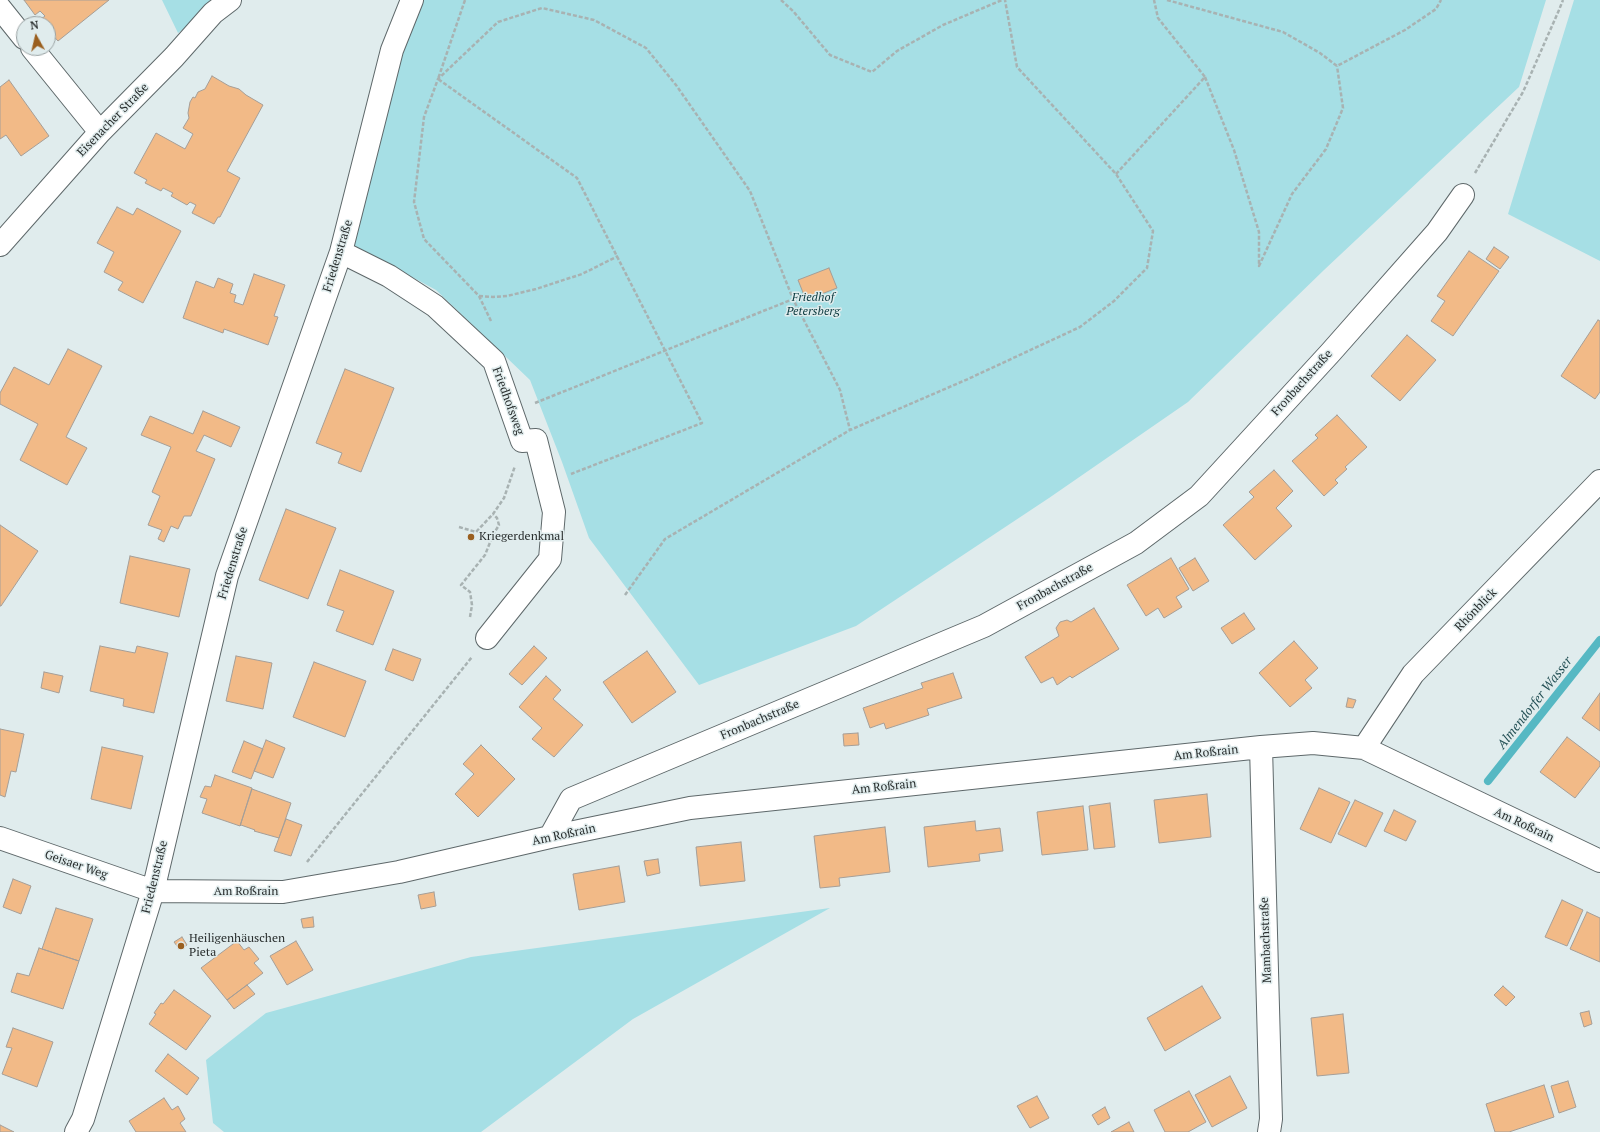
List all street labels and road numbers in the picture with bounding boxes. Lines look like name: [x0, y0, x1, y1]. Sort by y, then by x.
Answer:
street label: Eisenacher Straße: [74, 80, 152, 160]
street label: Friedenstraße: [320, 218, 356, 294]
street label: Fronbachstraße: [1268, 347, 1336, 419]
street label: Friedhofsweg: [489, 365, 527, 437]
street label: Friedenstraße: [215, 525, 251, 601]
street label: Fronbachstraße: [1015, 560, 1095, 614]
street label: Rhönblick: [1452, 586, 1500, 634]
street label: Fronbachstraße: [718, 697, 802, 743]
street label: Am Roßrain: [1173, 742, 1239, 764]
street label: Am Roßrain: [851, 776, 917, 798]
street label: Am Roßrain: [1492, 805, 1556, 845]
street label: Am Roßrain: [531, 821, 597, 849]
street label: Friedenstraße: [139, 839, 171, 915]
street label: Geisaer Weg: [43, 848, 109, 882]
street label: Am Roßrain: [214, 885, 278, 899]
street label: Mambachstraße: [1257, 897, 1275, 983]

